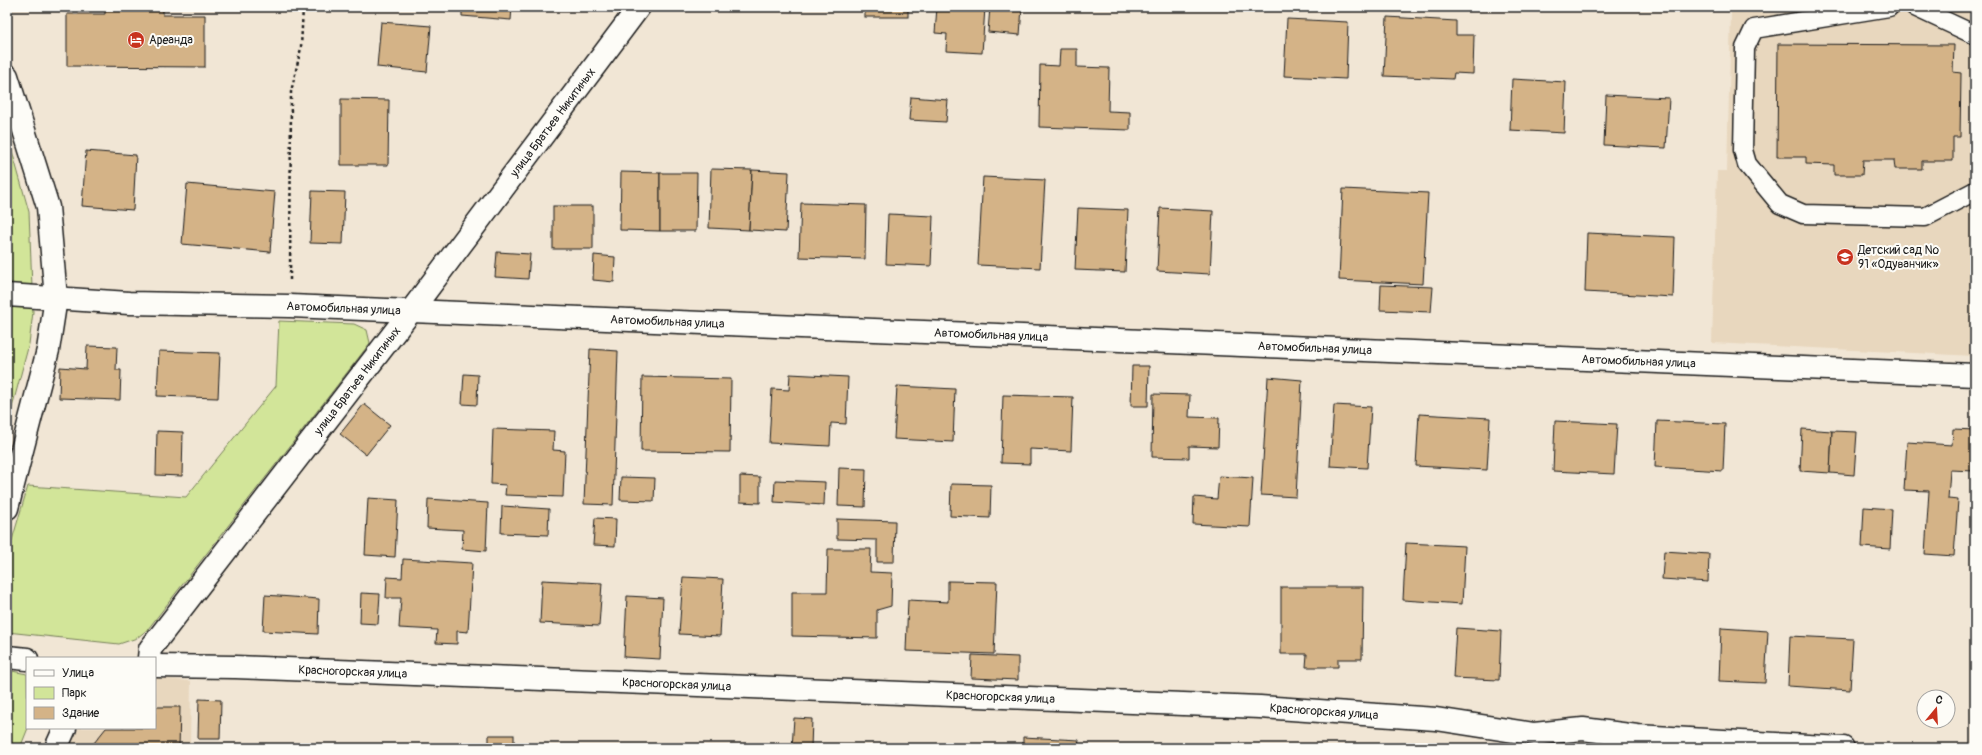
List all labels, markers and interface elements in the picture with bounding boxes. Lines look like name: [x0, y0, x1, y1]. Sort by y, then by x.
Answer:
hotel icon: Ареанда: [126, 30, 146, 50]
place label: Ареанда: [149, 33, 193, 48]
street label: улица Братьев Никитиных: [507, 65, 599, 181]
place label: Детский сад № 91 «Одуванчик»: [1857, 243, 1940, 272]
school or university icon: Детский сад № 91 «Одуванчик»: [1835, 247, 1855, 267]
street label: Автомобильная улица: [286, 299, 401, 319]
street label: Автомобильная улица: [610, 312, 725, 332]
street label: улица Братьев Никитиных: [310, 324, 404, 439]
street label: Автомобильная улица: [934, 325, 1049, 345]
street label: Автомобильная улица: [1257, 339, 1373, 358]
street label: Автомобильная улица: [1581, 352, 1696, 372]
legend: [26, 657, 156, 729]
street label: Красногорская улица: [298, 662, 408, 682]
text: Улица: [62, 666, 94, 681]
street label: Красногорская улица: [622, 675, 732, 694]
text: Парк: [62, 686, 87, 701]
street label: Красногорская улица: [946, 688, 1056, 707]
north arrow: [1916, 689, 1956, 729]
text: С: [1934, 693, 1944, 707]
street label: Красногорская улица: [1269, 701, 1379, 723]
text: Здание: [62, 706, 99, 721]

